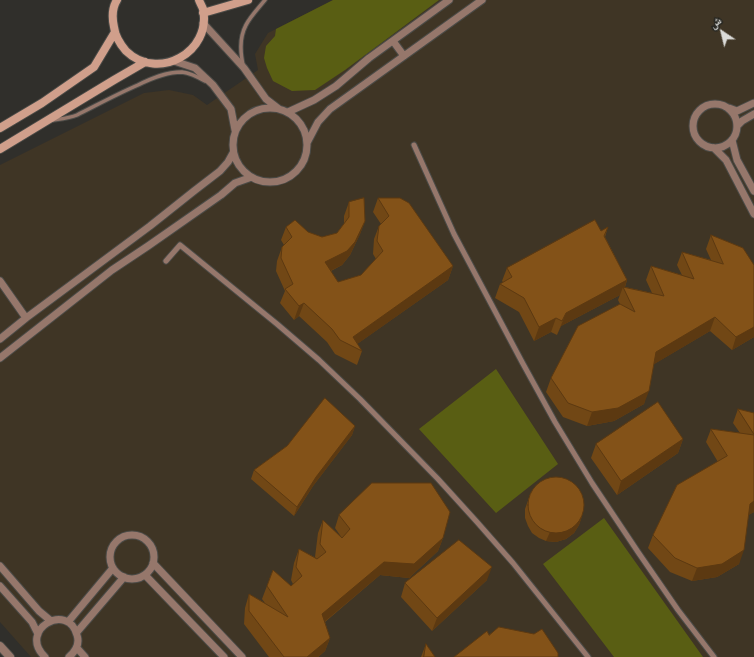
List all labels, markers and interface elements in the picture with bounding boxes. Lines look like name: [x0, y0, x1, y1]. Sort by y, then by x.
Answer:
north arrow: [702, 12, 742, 52]
text: ش: [706, 13, 724, 31]

